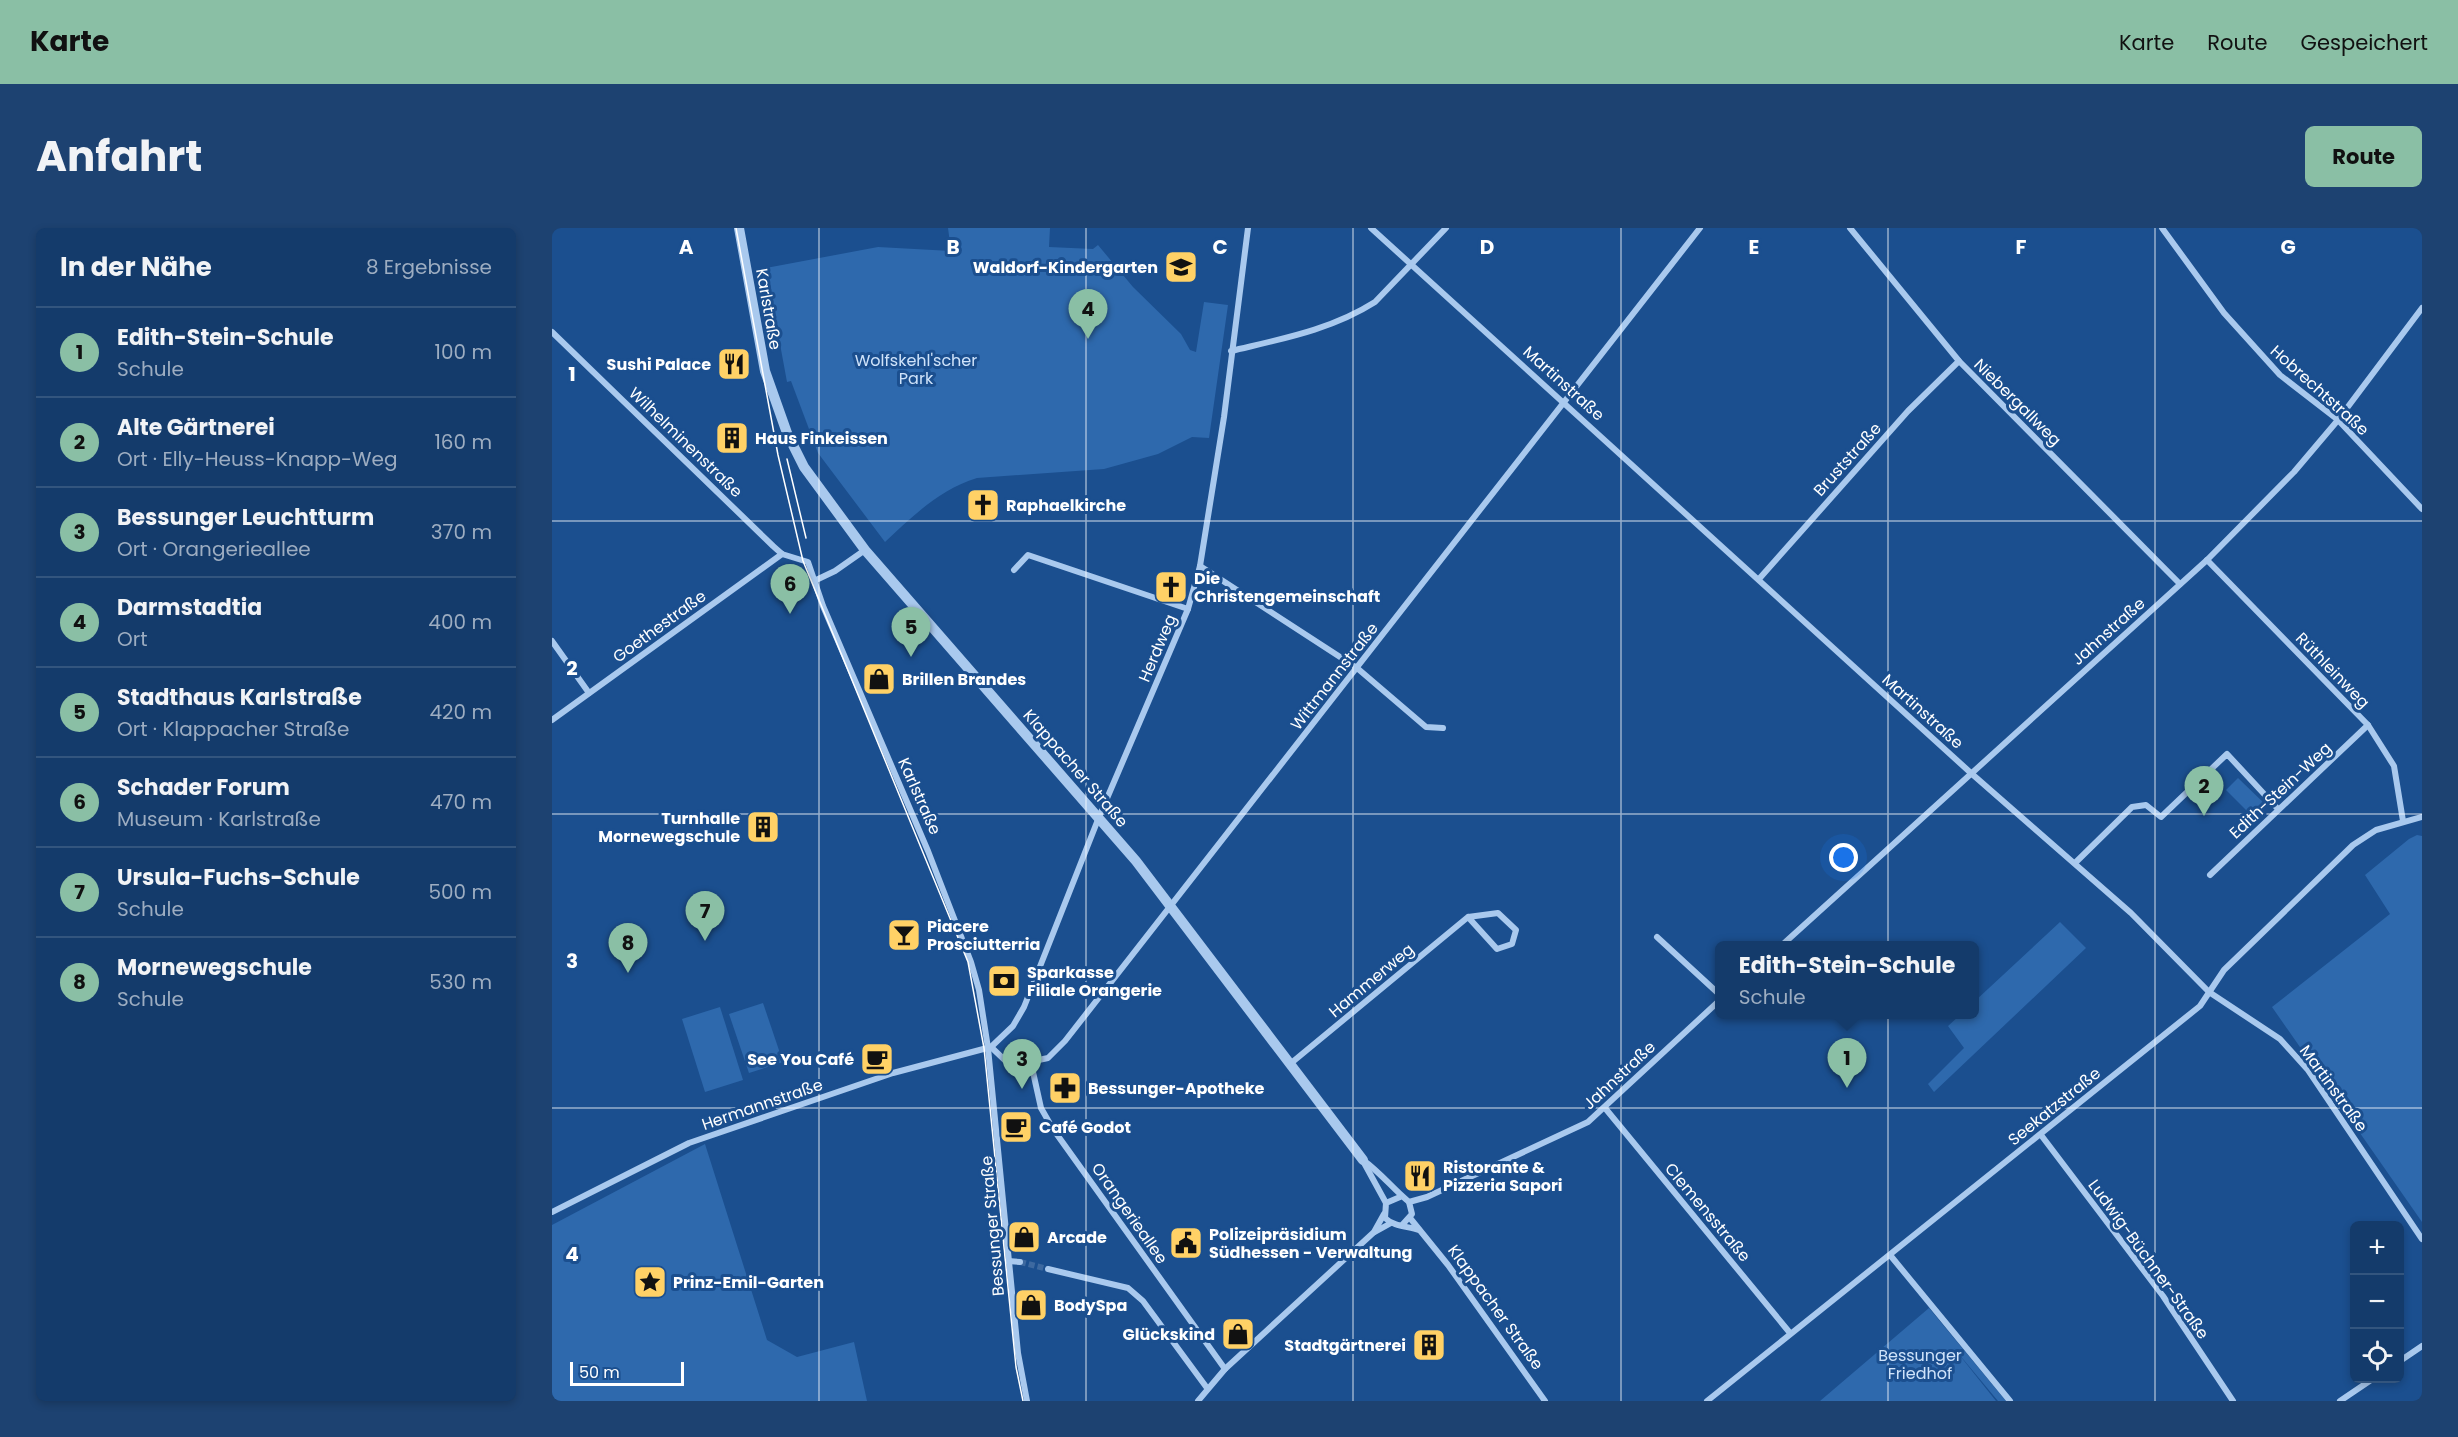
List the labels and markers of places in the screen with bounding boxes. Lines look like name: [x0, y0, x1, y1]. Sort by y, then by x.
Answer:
school or university icon: Waldorf-Kindergarten: [1163, 249, 1199, 285]
place label: Waldorf-Kindergarten: [973, 256, 1158, 279]
pin: 4: [1068, 290, 1108, 339]
restaurant icon: Sushi Palace: [716, 346, 752, 382]
place label: Sushi Palace: [607, 353, 711, 376]
building icon: Haus Finkeissen: [714, 420, 750, 456]
place label: Haus Finkeissen: [755, 427, 888, 450]
church icon: Raphaelkirche: [965, 487, 1001, 523]
place label: Raphaelkirche: [1006, 494, 1126, 517]
pin: 6: [770, 564, 810, 614]
place label: Die Christengemeinschaft: [1194, 567, 1380, 608]
church icon: Die Christengemeinschaft: [1153, 569, 1189, 605]
pin: 5: [892, 608, 930, 657]
shop icon: Brillen Brandes: [861, 661, 897, 697]
place label: Brillen Brandes: [902, 668, 1026, 691]
pin: 2: [2184, 766, 2224, 816]
place label: Turnhalle Mornewegschule: [598, 807, 740, 848]
building icon: Turnhalle Mornewegschule: [745, 809, 781, 845]
pin: 7: [686, 892, 724, 941]
place label: Piacere Prosciutterria: [927, 915, 1040, 956]
bar icon: Piacere Prosciutterria: [886, 917, 922, 953]
pin: 8: [608, 924, 648, 973]
place label: Sparkasse Filiale Orangerie: [1027, 961, 1162, 1002]
bank icon: Sparkasse Filiale Orangerie: [986, 963, 1022, 999]
pin: 1: [1828, 1038, 1866, 1088]
pin: 3: [1002, 1040, 1042, 1089]
cafe icon: See You Café: [859, 1041, 895, 1077]
place label: See You Café: [747, 1048, 854, 1071]
pharmacy icon: Bessunger-Apotheke: [1047, 1070, 1083, 1106]
place label: Bessunger-Apotheke: [1088, 1077, 1265, 1100]
cafe icon: Café Godot: [998, 1109, 1034, 1145]
place label: Café Godot: [1039, 1116, 1131, 1139]
place label: Ristorante & Pizzeria Sapori: [1443, 1156, 1563, 1197]
restaurant icon: Ristorante & Pizzeria Sapori: [1402, 1158, 1438, 1194]
shop icon: Arcade: [1006, 1219, 1042, 1255]
place label: Polizeipräsidium Südhessen - Verwaltung: [1209, 1223, 1412, 1264]
public building icon: Polizeipräsidium Südhessen - Verwaltung: [1168, 1225, 1204, 1261]
place label: Arcade: [1047, 1226, 1107, 1249]
place icon: Prinz-Emil-Garten: [632, 1264, 668, 1300]
place label: Prinz-Emil-Garten: [673, 1271, 824, 1294]
shop icon: BodySpa: [1013, 1287, 1049, 1323]
place label: BodySpa: [1054, 1294, 1127, 1317]
shop icon: Glückskind: [1220, 1316, 1256, 1352]
place label: Glückskind: [1123, 1323, 1215, 1346]
building icon: Stadtgärtnerei: [1411, 1327, 1447, 1363]
place label: Stadtgärtnerei: [1284, 1334, 1406, 1357]

